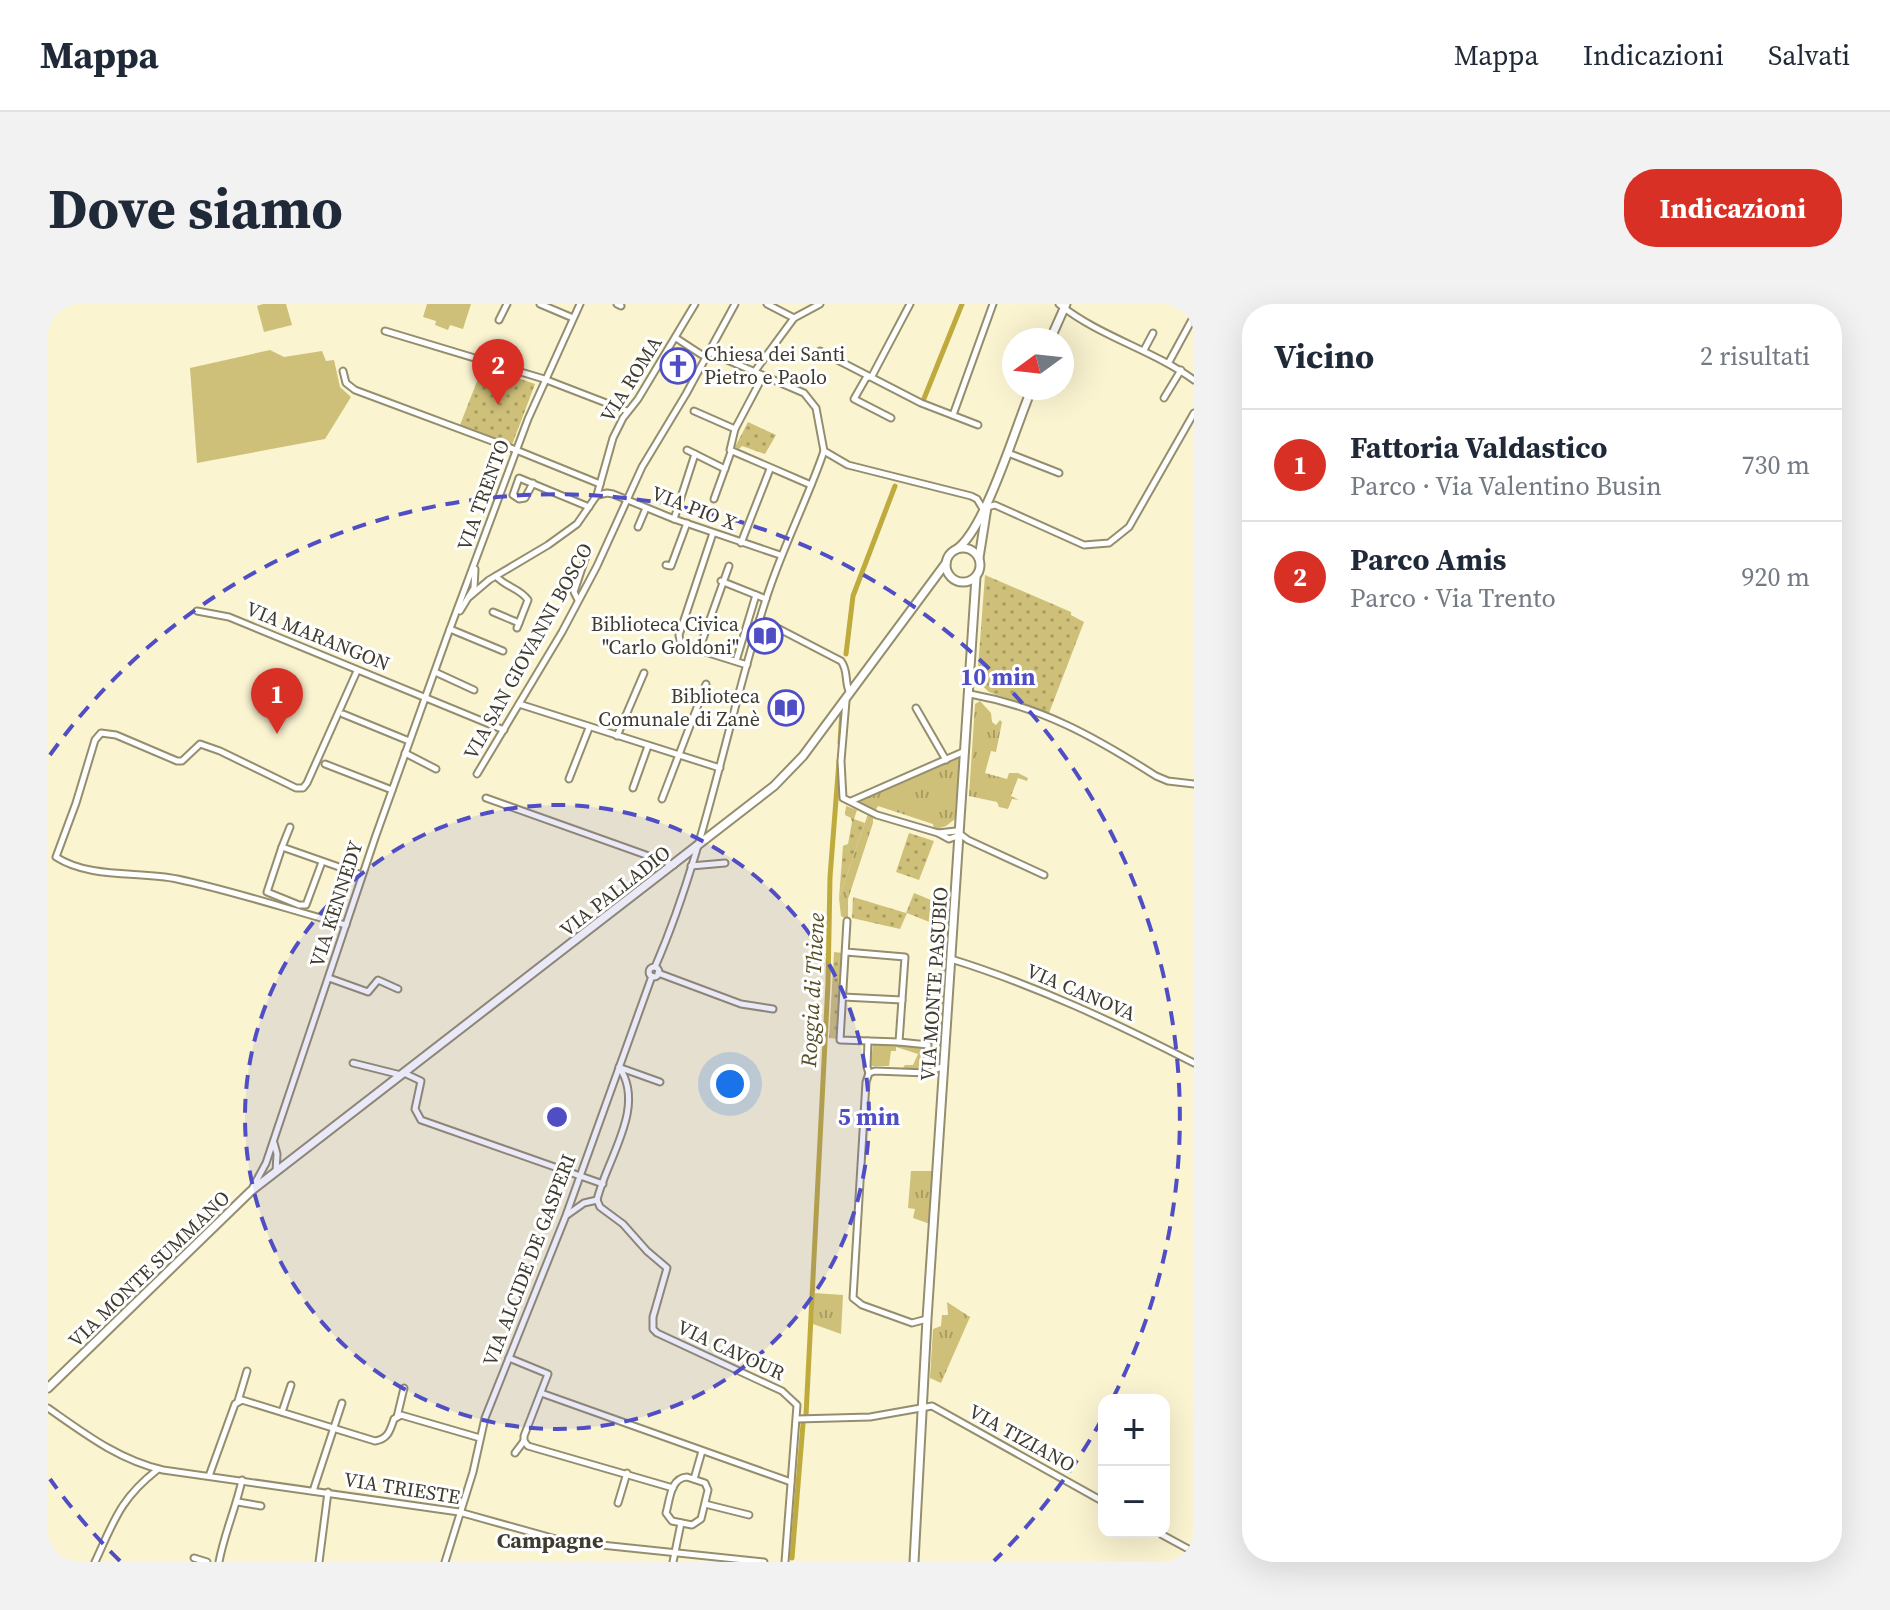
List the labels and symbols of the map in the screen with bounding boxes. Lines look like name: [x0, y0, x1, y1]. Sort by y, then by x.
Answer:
north arrow: [1002, 328, 1074, 400]
street label: VIA ROMA: [594, 330, 669, 427]
pin: 2: [472, 339, 524, 405]
place label: Chiesa dei Santi Pietro e Paolo: [704, 340, 845, 391]
church icon: Chiesa dei Santi Pietro e Paolo: [659, 347, 697, 385]
street label: VIA TRENTO: [450, 436, 516, 554]
street label: VIA PIO X: [647, 479, 741, 537]
street label: VIA SAN GIOVANNI BOSCO: [457, 538, 599, 764]
street label: VIA MARANGON: [242, 594, 394, 678]
place label: Biblioteca Civica "Carlo Goldoni": [591, 610, 740, 661]
library icon: Biblioteca Civica "Carlo Goldoni": [746, 617, 784, 655]
text: 10 min: [960, 660, 1036, 693]
pin: 1: [251, 668, 303, 734]
place label: Biblioteca Comunale di Zanè: [598, 682, 761, 733]
library icon: Biblioteca Comunale di Zanè: [767, 689, 805, 727]
street label: VIA KENNEDY: [302, 837, 370, 971]
street label: VIA PALLADIO: [554, 839, 676, 943]
street label: VIA MONTE PASUBIO: [913, 886, 955, 1082]
water label: Roggia di Thiene: [793, 912, 831, 1069]
street label: VIA CANOVA: [1022, 956, 1141, 1028]
your location: [710, 1064, 750, 1104]
text: 5 min: [838, 1100, 900, 1133]
centre of rings: [543, 1103, 571, 1131]
street label: VIA ALCIDE DE GASPERI: [476, 1150, 582, 1370]
street label: VIA MONTE SUMMANO: [62, 1184, 236, 1354]
street label: VIA CAVOUR: [673, 1313, 789, 1387]
street label: VIA TIZIANO: [964, 1397, 1080, 1479]
street label: VIA TRIESTE: [342, 1465, 462, 1511]
district label: Campagne: [497, 1525, 603, 1555]

